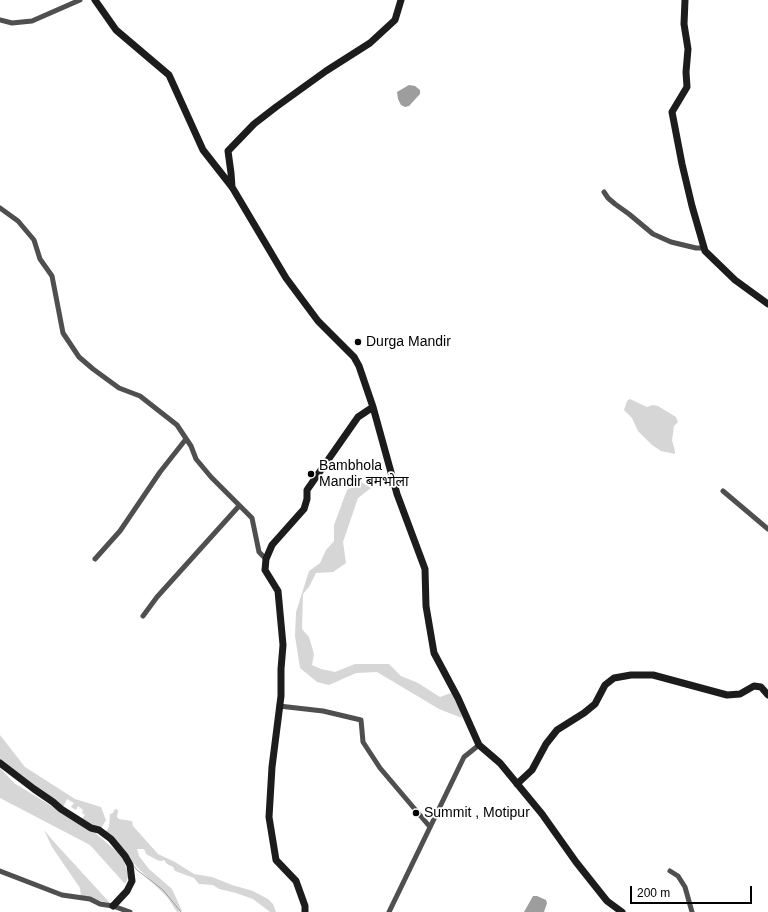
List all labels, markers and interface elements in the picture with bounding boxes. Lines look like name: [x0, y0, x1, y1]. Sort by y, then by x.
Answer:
place label: Durga Mandir: [366, 334, 451, 350]
marker: Durga Mandir: [353, 337, 363, 347]
place label: Bambhola Mandir बमभोला: [319, 458, 409, 490]
marker: Bambhola Mandir बमभोला: [306, 469, 316, 479]
place label: Summit , Motipur: [424, 805, 530, 821]
marker: Summit , Motipur: [411, 808, 421, 818]
scale bar: [632, 878, 754, 904]
text: 200 m: [637, 886, 670, 900]

